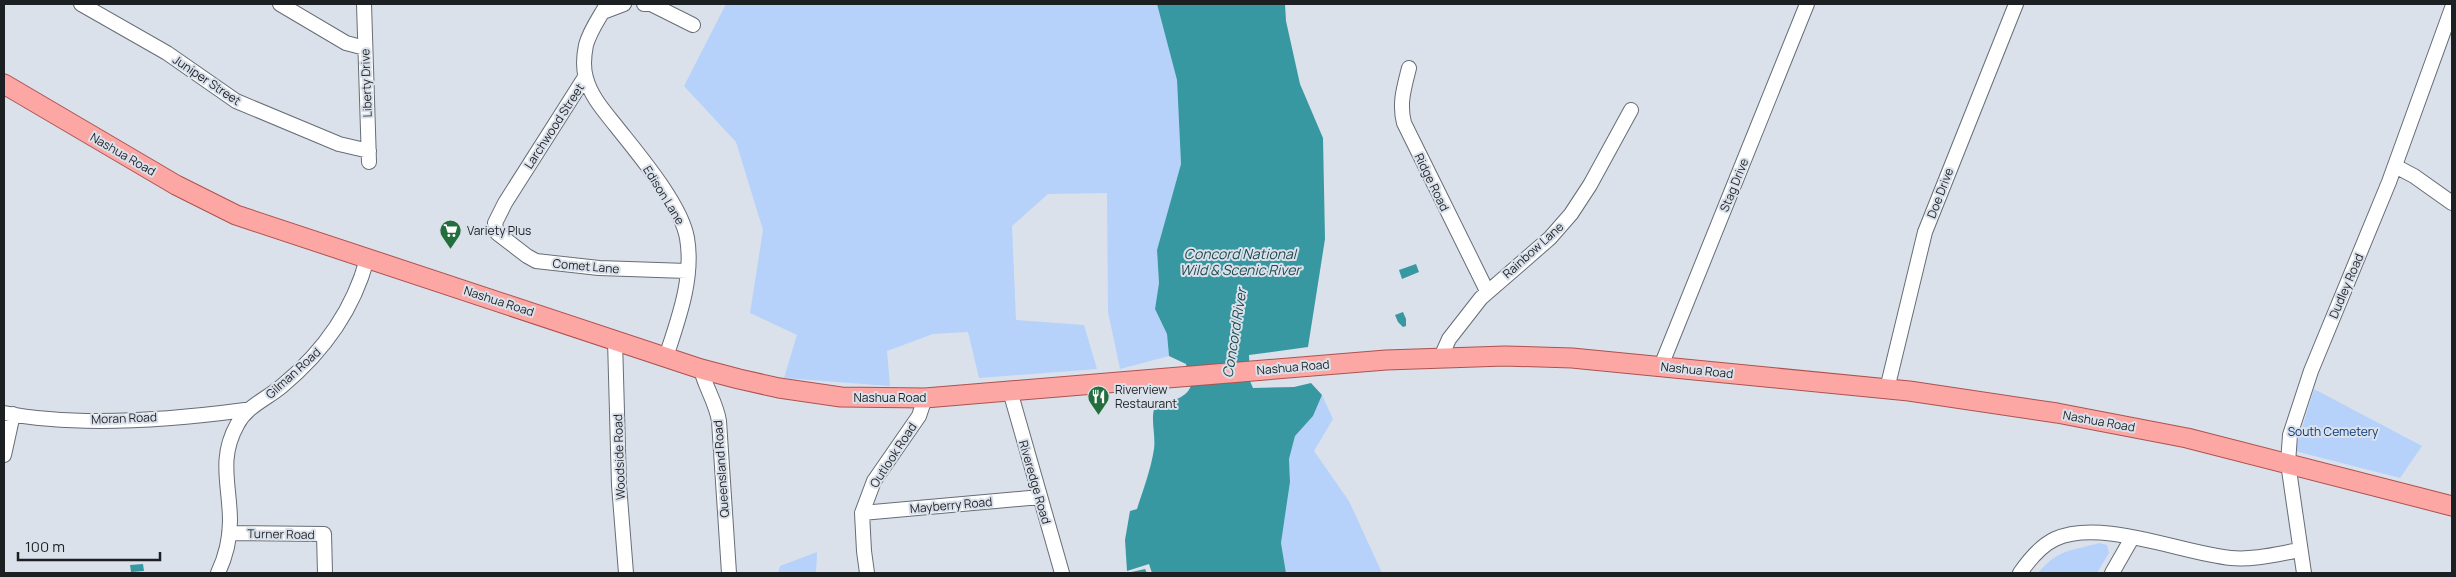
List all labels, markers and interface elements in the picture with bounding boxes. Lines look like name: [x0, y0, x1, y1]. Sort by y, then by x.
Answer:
street label: Liberty Drive: [356, 48, 376, 118]
street label: Juniper Street: [170, 51, 245, 109]
street label: Larchwood Street: [520, 80, 588, 172]
street label: Nashua Road: [87, 128, 159, 180]
street label: Ridge Road: [1411, 150, 1453, 214]
street label: Stag Drive: [1716, 156, 1752, 214]
street label: Edison Lane: [639, 162, 689, 228]
street label: Doe Drive: [1923, 165, 1957, 221]
supermarket icon: Variety Plus: [439, 218, 463, 249]
street label: Rainbow Lane: [1499, 218, 1567, 282]
place label: Variety Plus: [467, 222, 531, 239]
water label: Concord National Wild & Scenic River: [1180, 244, 1302, 279]
street label: Dudley Road: [2325, 251, 2367, 321]
street label: Comet Lane: [552, 255, 620, 277]
street label: Nashua Road: [462, 282, 536, 320]
water label: Concord River: [1218, 285, 1251, 379]
street label: Gilman Road: [262, 344, 324, 402]
street label: Nashua Road: [1256, 355, 1330, 379]
street label: Nashua Road: [1660, 358, 1734, 382]
place label: Riverview Restaurant: [1115, 381, 1177, 412]
restaurant icon: Riverview Restaurant: [1087, 384, 1111, 415]
street label: Nashua Road: [854, 389, 926, 406]
street label: Nashua Road: [2062, 406, 2136, 436]
street label: Moran Road: [91, 408, 157, 428]
street label: Woodside Road: [609, 414, 629, 500]
street label: Outlook Road: [866, 419, 920, 491]
street label: Queensland Road: [709, 420, 733, 518]
park label: South Cemetery: [2288, 423, 2379, 440]
street label: Riveredge Road: [1015, 438, 1055, 526]
street label: Mayberry Road: [909, 493, 993, 517]
street label: Turner Road: [247, 525, 315, 543]
scale bar: [18, 530, 160, 562]
text: 100 m: [25, 536, 65, 557]

